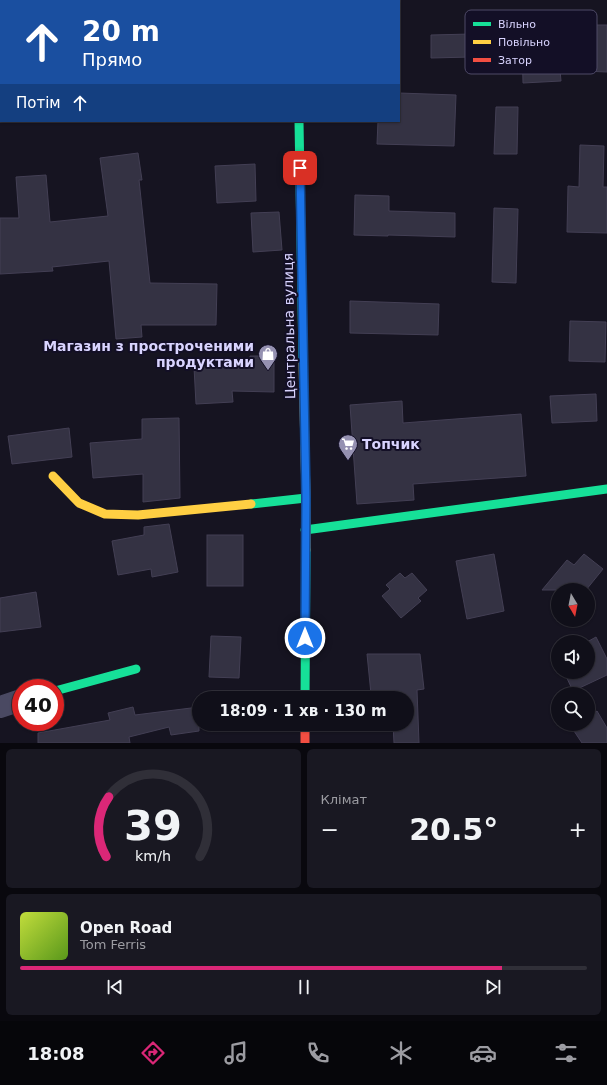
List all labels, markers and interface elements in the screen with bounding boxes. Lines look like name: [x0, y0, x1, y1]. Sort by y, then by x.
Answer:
legend: [465, 10, 597, 74]
text: 20 m: [82, 15, 160, 48]
icon: ahead: [16, 16, 68, 68]
text: Вільно: [498, 18, 536, 31]
text: Повільно: [498, 36, 550, 49]
text: Прямо: [82, 49, 142, 70]
text: Затор: [498, 54, 532, 67]
icon: ahead: [69, 92, 91, 114]
text: Потім: [16, 94, 61, 112]
pin: [283, 151, 317, 185]
icon: arrive: [289, 157, 311, 179]
street label: Центральна вулиця: [280, 253, 298, 399]
place label: Магазин з простроченими продуктами: [43, 338, 254, 370]
shop icon: Магазин з простроченими продуктами: [257, 343, 279, 371]
supermarket icon: Топчик: [337, 433, 359, 461]
place label: Топчик: [362, 436, 420, 452]
north arrow: [551, 583, 595, 627]
map controls: [551, 583, 595, 731]
position arrow: [284, 617, 326, 659]
button: sound: [551, 635, 595, 679]
speed limit sign: 40: [12, 679, 64, 731]
button: search: [551, 687, 595, 731]
text: 18:09 · 1 хв · 130 m: [219, 702, 387, 720]
text: Клімат: [321, 792, 367, 807]
text: 39: [124, 800, 182, 849]
text: 20.5°: [409, 812, 498, 847]
text: −: [321, 817, 339, 842]
text: +: [569, 817, 587, 842]
text: km/h: [135, 847, 171, 863]
text: Open Road: [80, 919, 172, 937]
text: Tom Ferris: [80, 937, 146, 952]
icon: previous: [104, 976, 126, 998]
icon: pause: [293, 976, 315, 998]
icon: next: [482, 976, 504, 998]
icon: directions: [139, 1039, 167, 1067]
icon: music: [222, 1039, 250, 1067]
icon: phone: [304, 1039, 332, 1067]
icon: climate: [387, 1039, 415, 1067]
icon: car: [469, 1039, 497, 1067]
icon: filters: [552, 1039, 580, 1067]
text: 18:08: [27, 1043, 85, 1064]

